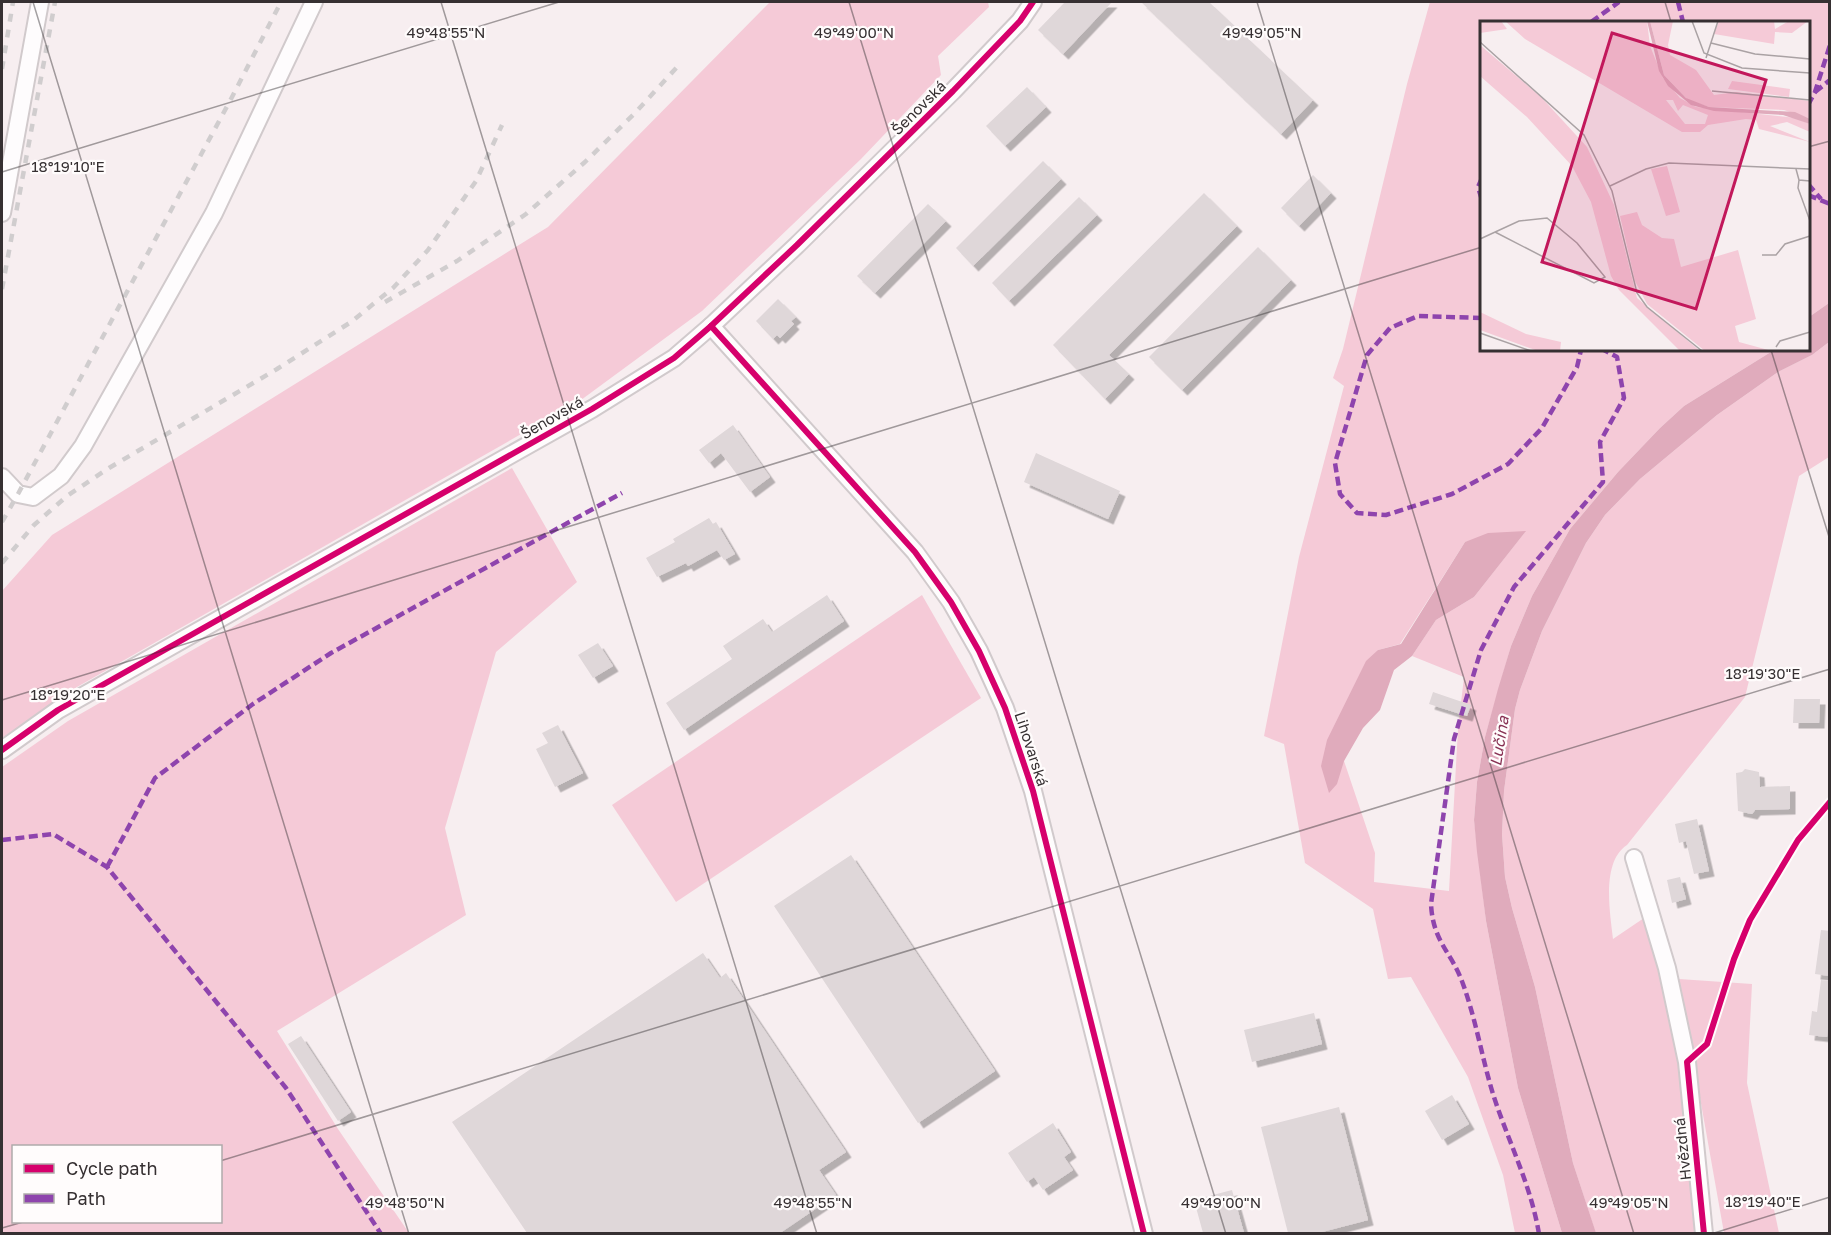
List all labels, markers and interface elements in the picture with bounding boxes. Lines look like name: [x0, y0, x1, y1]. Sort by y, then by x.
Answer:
inset map: [1480, 21, 1810, 351]
text: 49°48'55"N: [407, 23, 485, 41]
text: 49°49'00"N: [814, 23, 894, 41]
text: 49°49'05"N: [1222, 23, 1302, 41]
street label: Šenovská: [887, 76, 949, 138]
text: 18°19'10"E: [31, 157, 105, 175]
street label: Šenovská: [517, 392, 586, 442]
text: 18°19'30"E: [1725, 664, 1801, 682]
text: 18°19'20"E: [31, 685, 105, 703]
street label: Lihovarská: [1011, 709, 1052, 788]
water label: Lučina: [1485, 714, 1513, 767]
street label: Hvězdná: [1670, 1117, 1694, 1181]
legend: [12, 1145, 222, 1223]
text: Cycle path: [66, 1157, 158, 1179]
text: Path: [66, 1187, 106, 1209]
text: 18°19'40"E: [1725, 1192, 1801, 1210]
text: 49°48'50"N: [365, 1193, 445, 1211]
text: 49°48'55"N: [774, 1193, 852, 1211]
text: 49°49'00"N: [1181, 1193, 1261, 1211]
text: 49°49'05"N: [1589, 1193, 1669, 1211]

